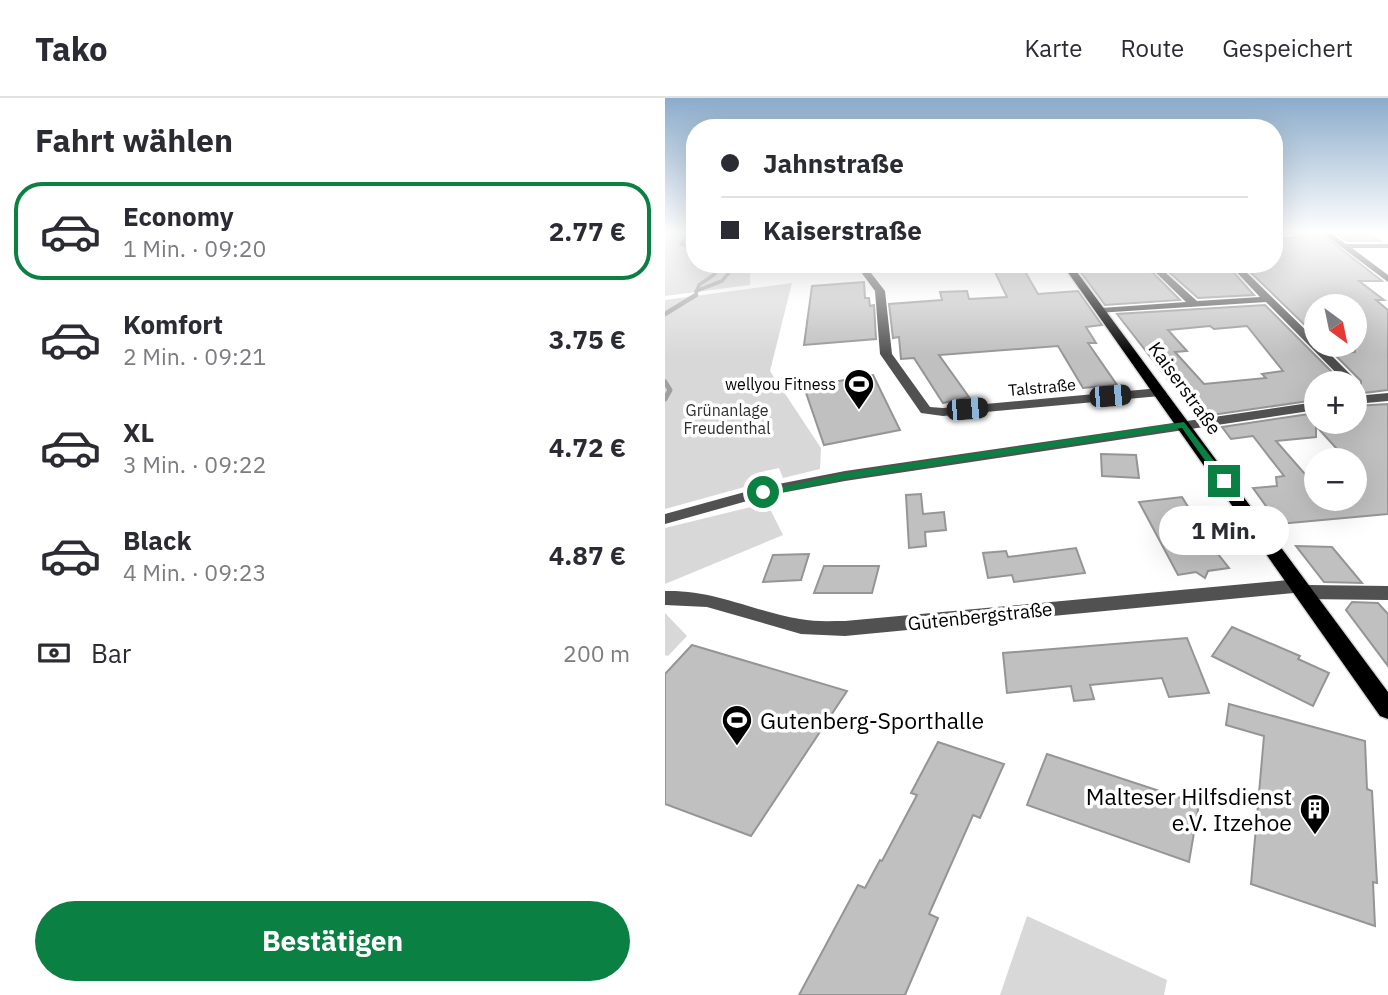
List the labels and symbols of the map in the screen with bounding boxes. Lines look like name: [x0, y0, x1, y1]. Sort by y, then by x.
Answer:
north arrow: [1304, 294, 1367, 357]
street label: Kaiserstraße: [1143, 337, 1227, 439]
sports icon: wellyou Fitness: [842, 367, 876, 411]
place label: wellyou Fitness: [725, 374, 836, 394]
street label: Talstraße: [1007, 374, 1077, 400]
car: [1089, 384, 1132, 408]
car: [946, 397, 989, 421]
park label: Grünanlage Freudenthal: [683, 400, 771, 438]
route end: [1208, 465, 1240, 497]
route start: [747, 476, 779, 508]
callout: 1 Min.: [1159, 506, 1289, 555]
street label: Gutenbergstraße: [907, 596, 1053, 636]
sports icon: Gutenberg-Sporthalle: [720, 703, 754, 747]
place label: Gutenberg-Sporthalle: [760, 705, 984, 735]
place label: Malteser Hilfsdienst e.V. Itzehoe: [1086, 781, 1292, 837]
building icon: Malteser Hilfsdienst e.V. Itzehoe: [1298, 792, 1332, 836]

